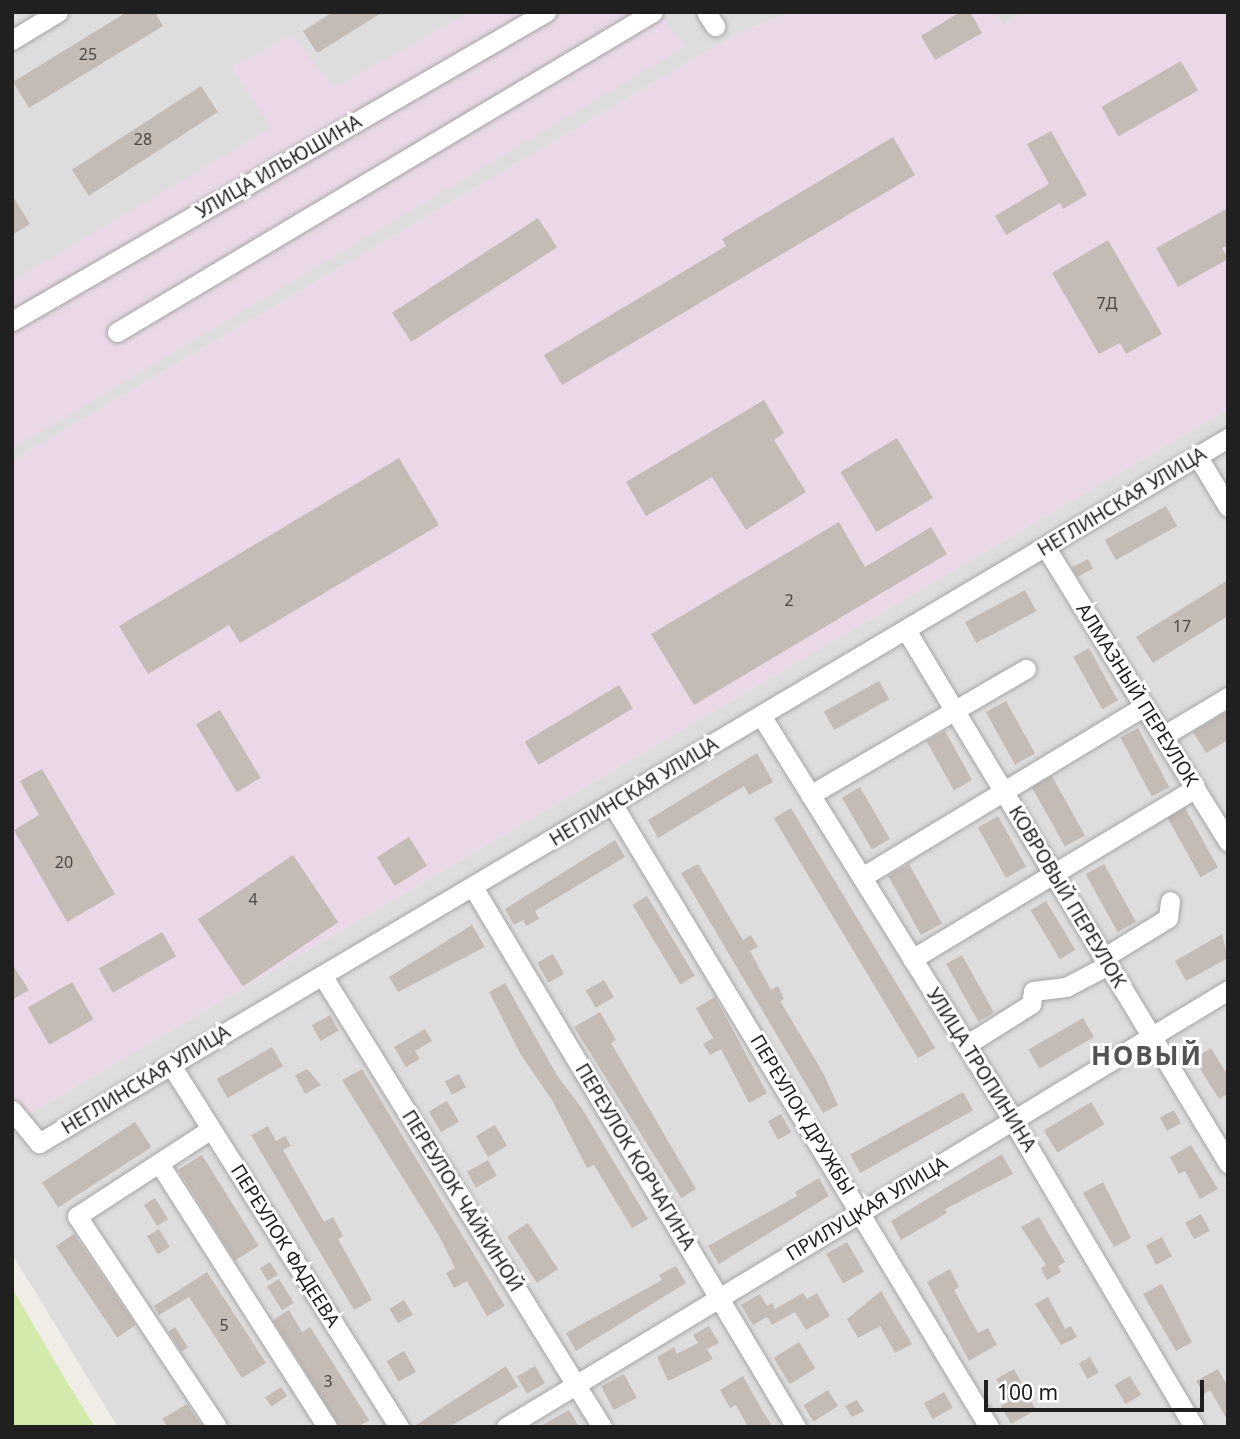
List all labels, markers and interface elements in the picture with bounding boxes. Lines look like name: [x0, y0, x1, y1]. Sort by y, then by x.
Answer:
house number: 25: [79, 44, 97, 64]
street label: УЛИЦА ИЛЬЮШИНА: [192, 110, 366, 224]
house number: 28: [134, 129, 152, 149]
house number: 7Д: [1097, 293, 1117, 313]
street label: НЕГЛИНСКАЯ УЛИЦА: [1034, 443, 1210, 561]
house number: 2: [784, 590, 794, 610]
street label: АЛМАЗНЫЙ ПЕРЕУЛОК: [1071, 599, 1203, 791]
house number: 17: [1173, 616, 1191, 636]
street label: НЕГЛИНСКАЯ УЛИЦА: [546, 733, 722, 851]
street label: КОВРОВЫЙ ПЕРЕУЛОК: [1004, 802, 1130, 992]
house number: 20: [55, 852, 73, 872]
house number: 4: [248, 889, 258, 909]
street label: УЛИЦА ТРОПИНИНА: [921, 984, 1041, 1156]
street label: НЕГЛИНСКАЯ УЛИЦА: [58, 1021, 234, 1139]
street label: ПЕРЕУЛОК ДРУЖБЫ: [745, 1031, 859, 1199]
district label: НОВЫЙ: [1092, 1040, 1202, 1072]
street label: ПЕРЕУЛОК КОРЧАГИНА: [570, 1060, 700, 1254]
street label: ПЕРЕУЛОК ЧАЙКИНОЙ: [397, 1106, 527, 1296]
street label: ПРИЛУЦКАЯ УЛИЦА: [782, 1152, 952, 1266]
street label: ПЕРЕУЛОК ФАДЕЕВА: [226, 1160, 344, 1332]
house number: 5: [219, 1315, 229, 1335]
scale bar: [988, 1366, 1208, 1410]
house number: 3: [323, 1371, 333, 1391]
text: 100 m: [997, 1378, 1058, 1406]

